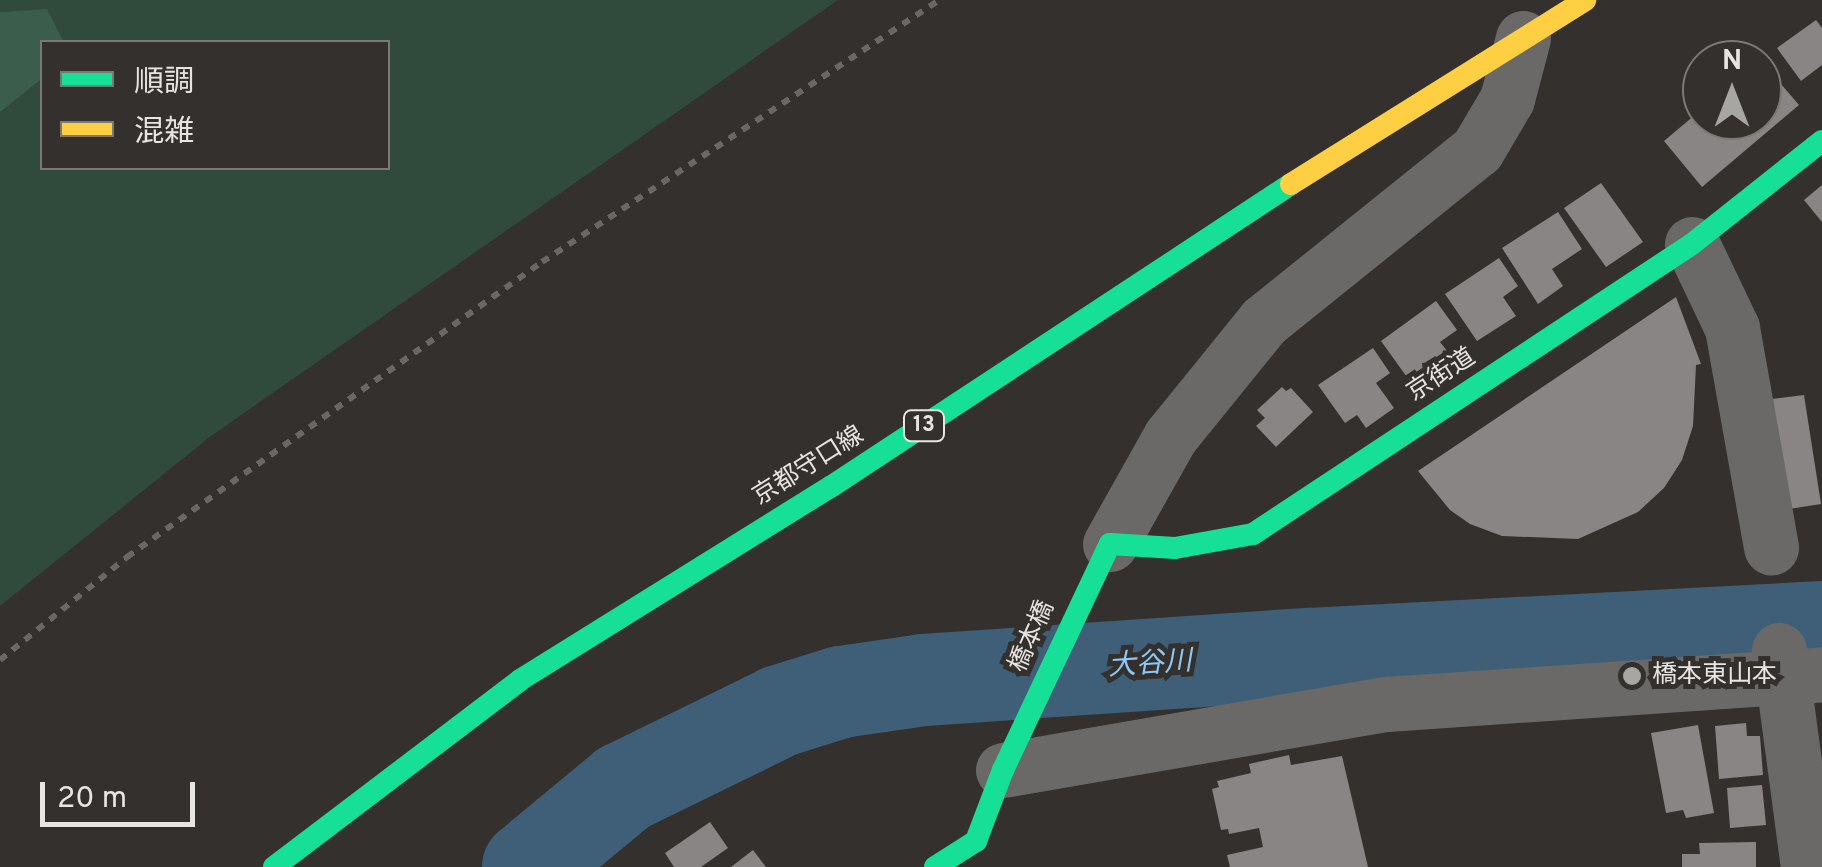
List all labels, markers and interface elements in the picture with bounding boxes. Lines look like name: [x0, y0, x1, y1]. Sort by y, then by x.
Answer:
legend: [40, 40, 390, 170]
north arrow: [1682, 40, 1782, 140]
text: N: [1722, 44, 1742, 80]
text: 順調: [134, 65, 194, 102]
text: 混雑: [134, 115, 194, 152]
street label: 京街道: [1402, 343, 1482, 409]
road number: 13: [902, 409, 946, 443]
street label: 京都守口線: [748, 421, 870, 513]
street label: 橋本橋: [1004, 597, 1062, 677]
water label: 大谷川: [1107, 645, 1193, 685]
place label: 橋本東山本: [1652, 661, 1777, 691]
marker: 橋本東山本: [1621, 665, 1643, 687]
scale bar: [45, 762, 200, 824]
text: 20 m: [57, 781, 127, 818]

